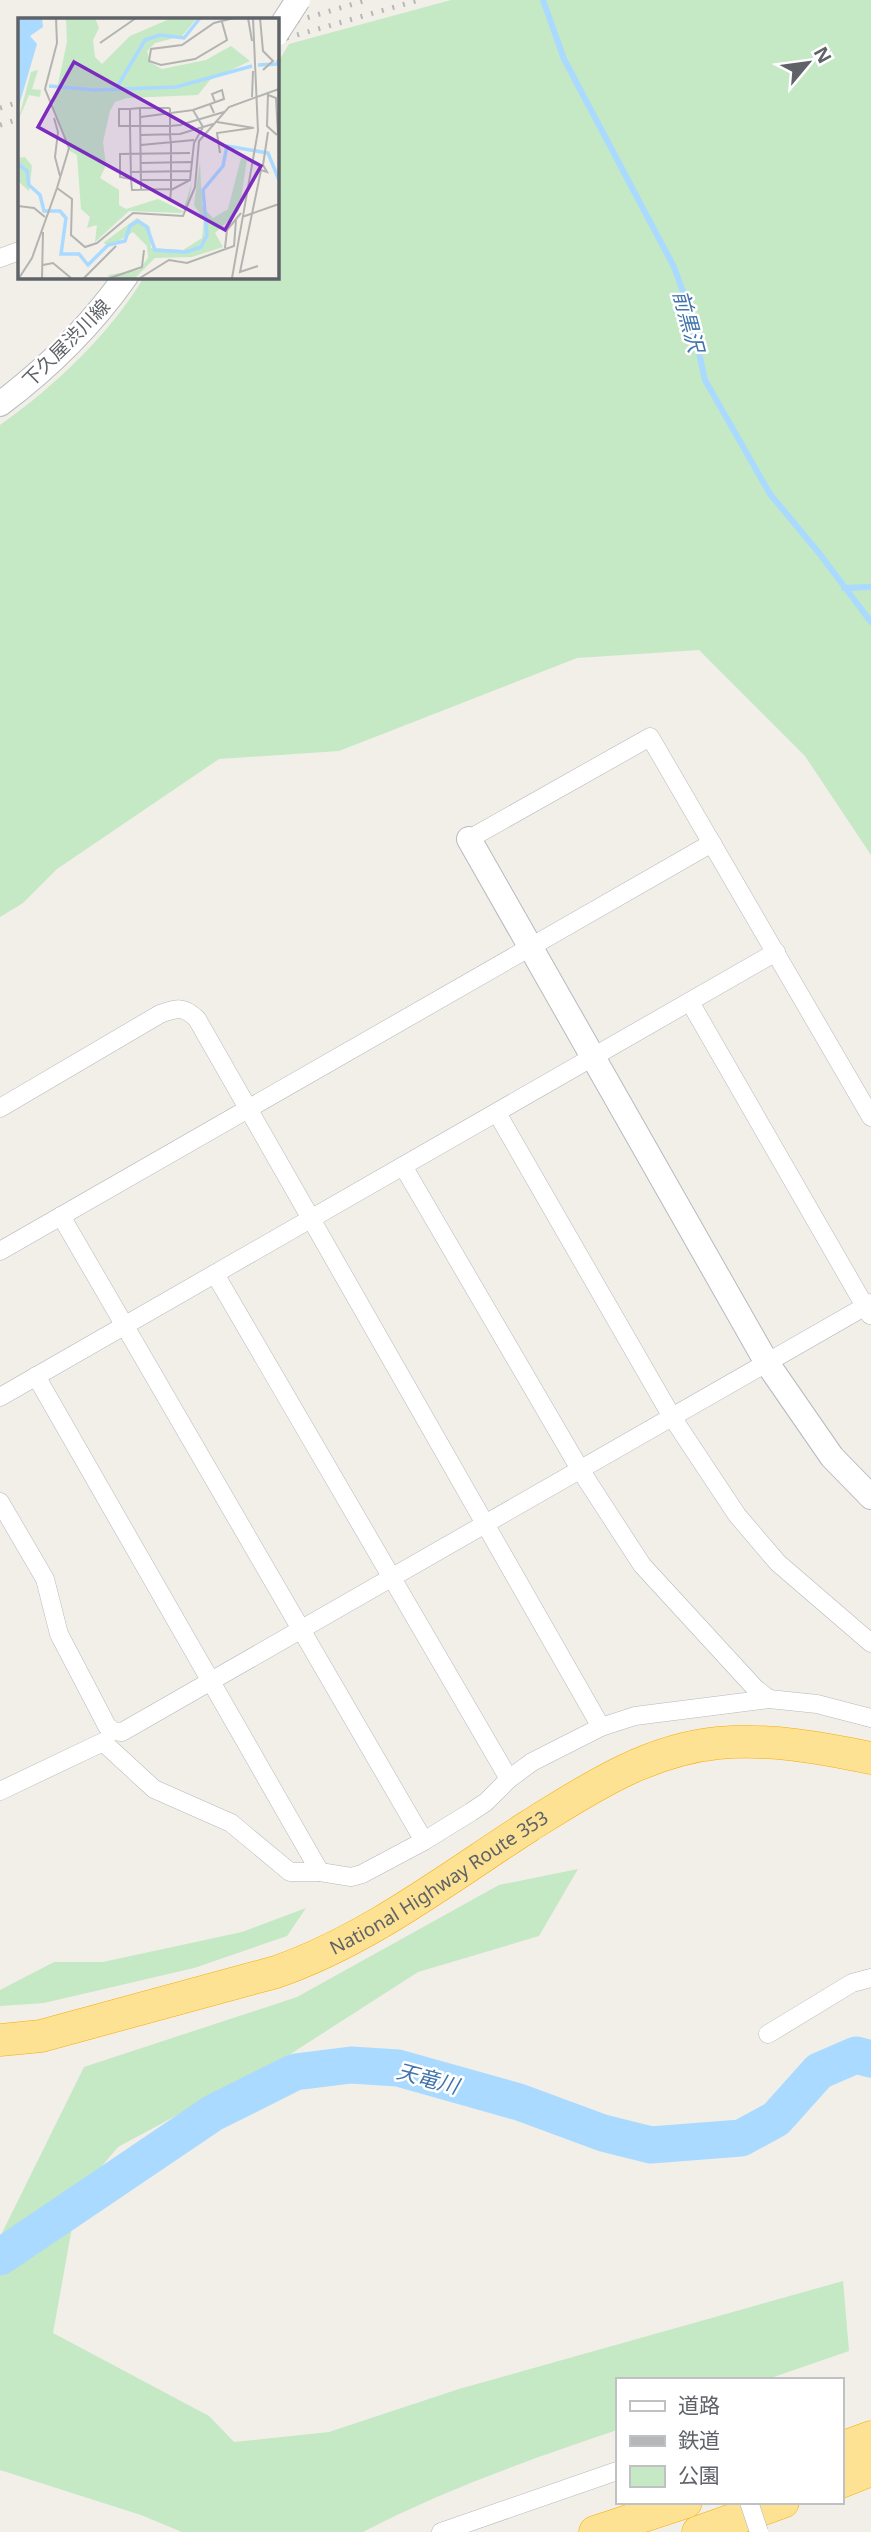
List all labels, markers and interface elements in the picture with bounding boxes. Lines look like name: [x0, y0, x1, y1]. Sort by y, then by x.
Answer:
inset map: [18, 18, 278, 278]
north arrow: [773, 28, 843, 98]
text: N: [808, 42, 838, 68]
water label: 前黒沢: [667, 287, 711, 358]
street label: 下久屋渋川線: [16, 293, 116, 393]
street label: National Highway Route 353: [325, 1804, 553, 1961]
water label: 天竜川: [394, 2056, 464, 2100]
legend: [616, 2378, 843, 2504]
text: 道路: [678, 2391, 720, 2419]
text: 鉄道: [678, 2426, 720, 2454]
text: 公園: [678, 2461, 720, 2489]

